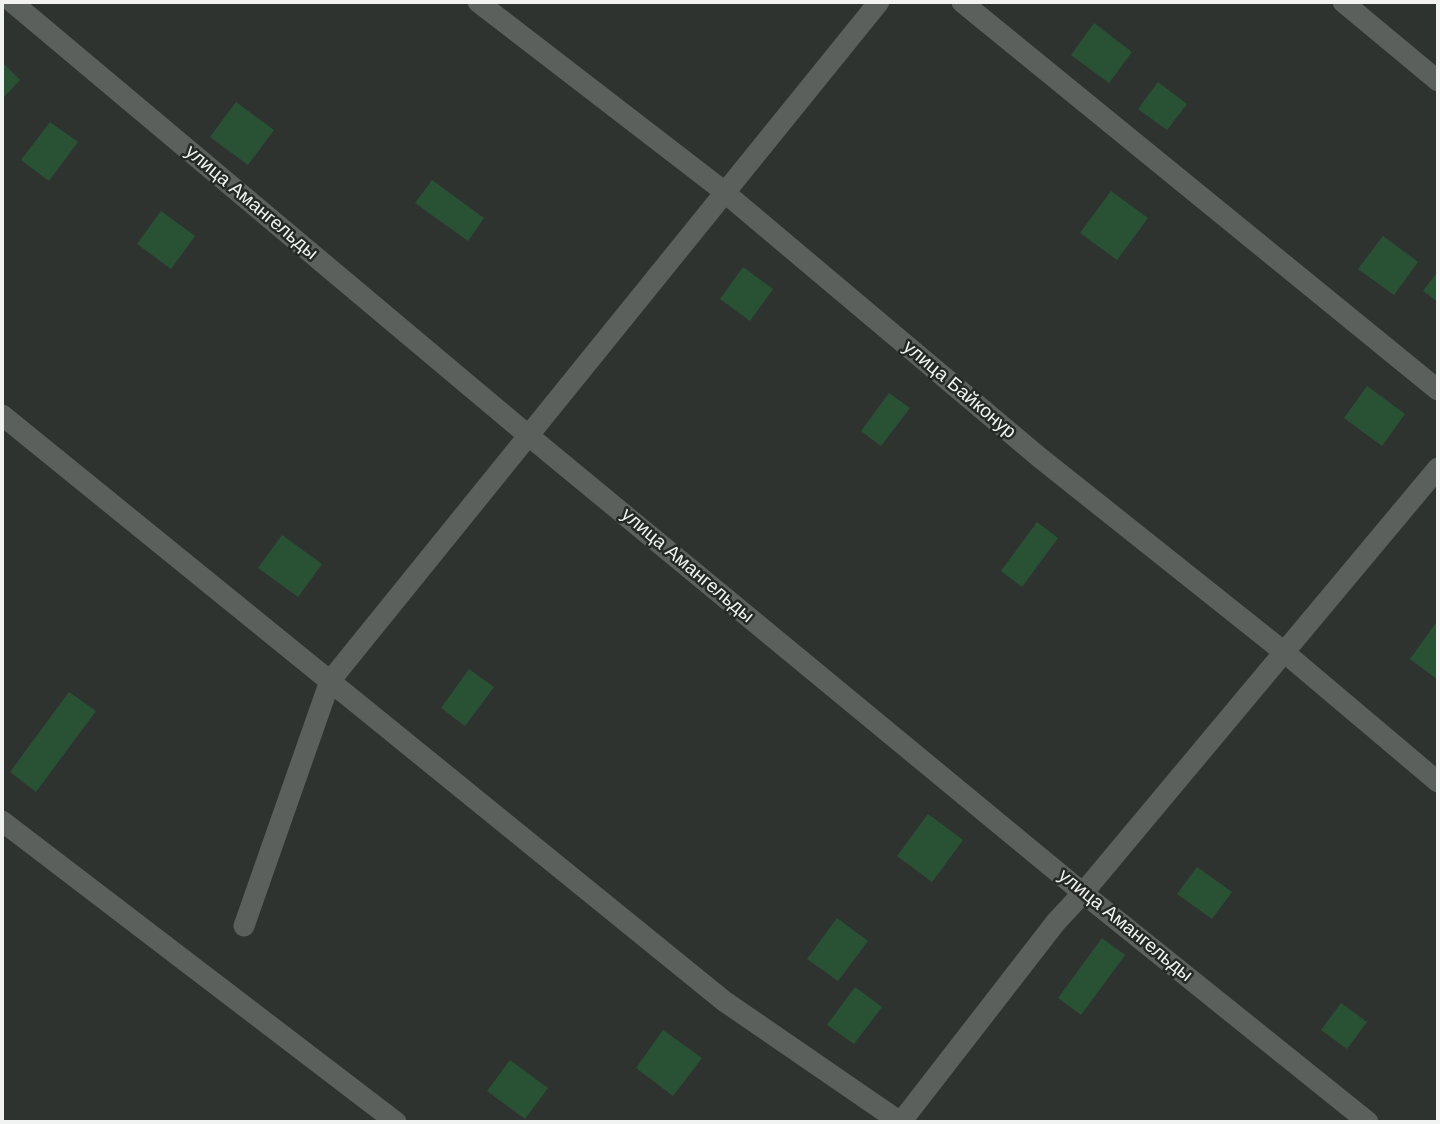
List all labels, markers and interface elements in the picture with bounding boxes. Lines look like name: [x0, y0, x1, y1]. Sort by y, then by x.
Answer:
street label: улица Амангельды: [180, 141, 322, 265]
street label: улица Байконур: [898, 336, 1020, 444]
street label: улица Амангельды: [616, 504, 758, 628]
street label: улица Амангельды: [1053, 865, 1197, 987]

